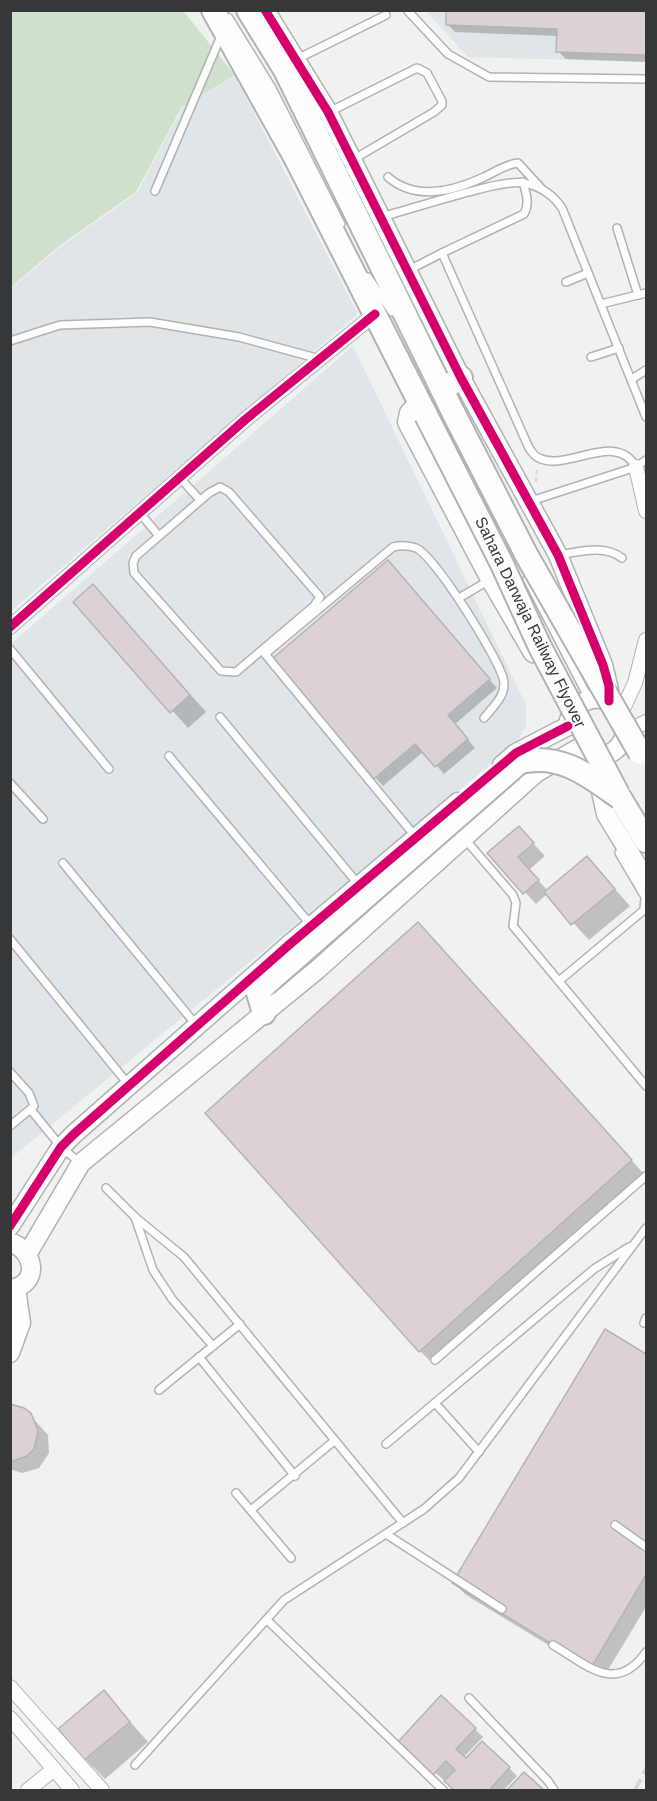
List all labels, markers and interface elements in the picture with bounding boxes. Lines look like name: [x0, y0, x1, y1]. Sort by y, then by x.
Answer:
street label: Sahara Darwaja Railway Flyover: [472, 514, 589, 731]

